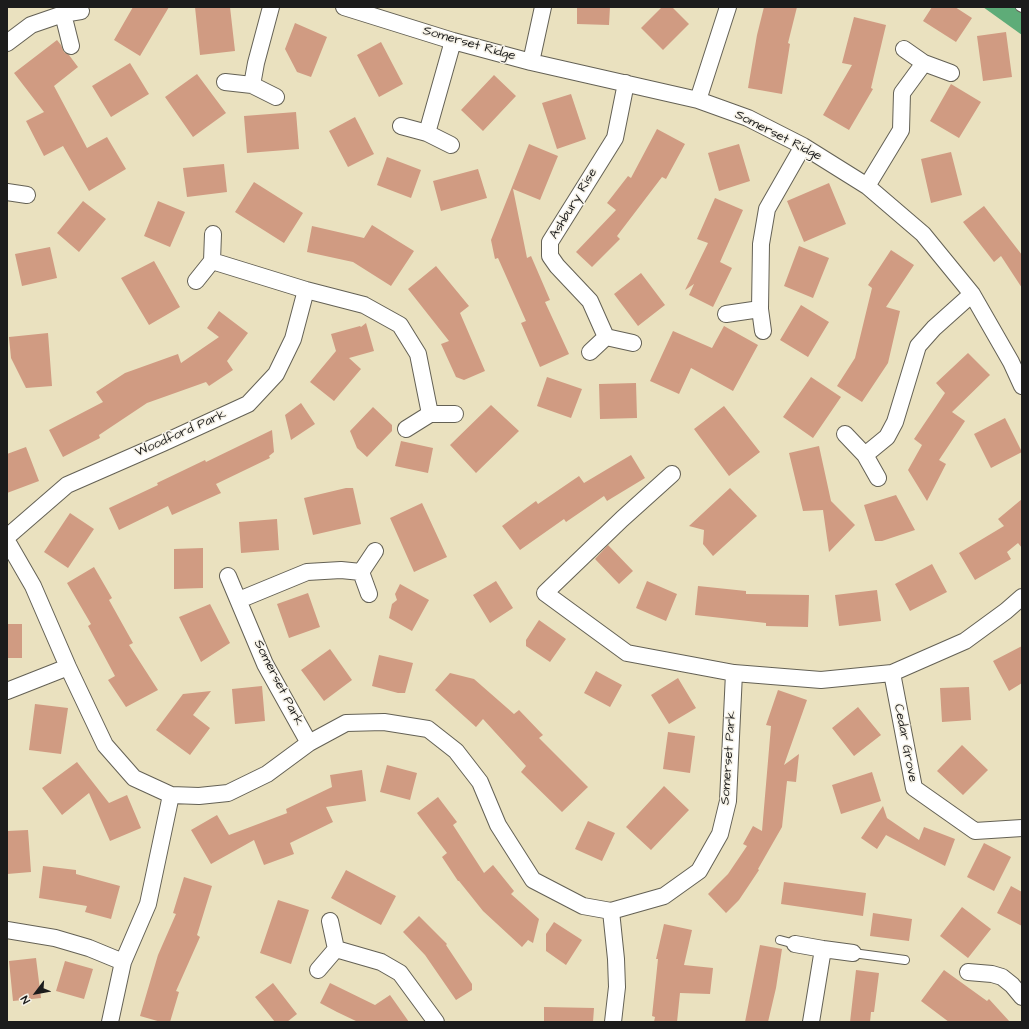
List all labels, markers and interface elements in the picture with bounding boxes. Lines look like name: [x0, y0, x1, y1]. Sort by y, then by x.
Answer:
street label: Somerset Ridge: [421, 23, 517, 65]
street label: Somerset Ridge: [732, 107, 824, 165]
street label: Ashbury Rise: [547, 166, 601, 242]
street label: Woodford Park: [133, 407, 229, 461]
street label: Somerset Park: [250, 638, 306, 728]
street label: Cedar Grove: [890, 703, 920, 783]
street label: Somerset Park: [718, 711, 740, 805]
north arrow: [16, 973, 56, 1013]
text: N: [17, 993, 34, 1007]

